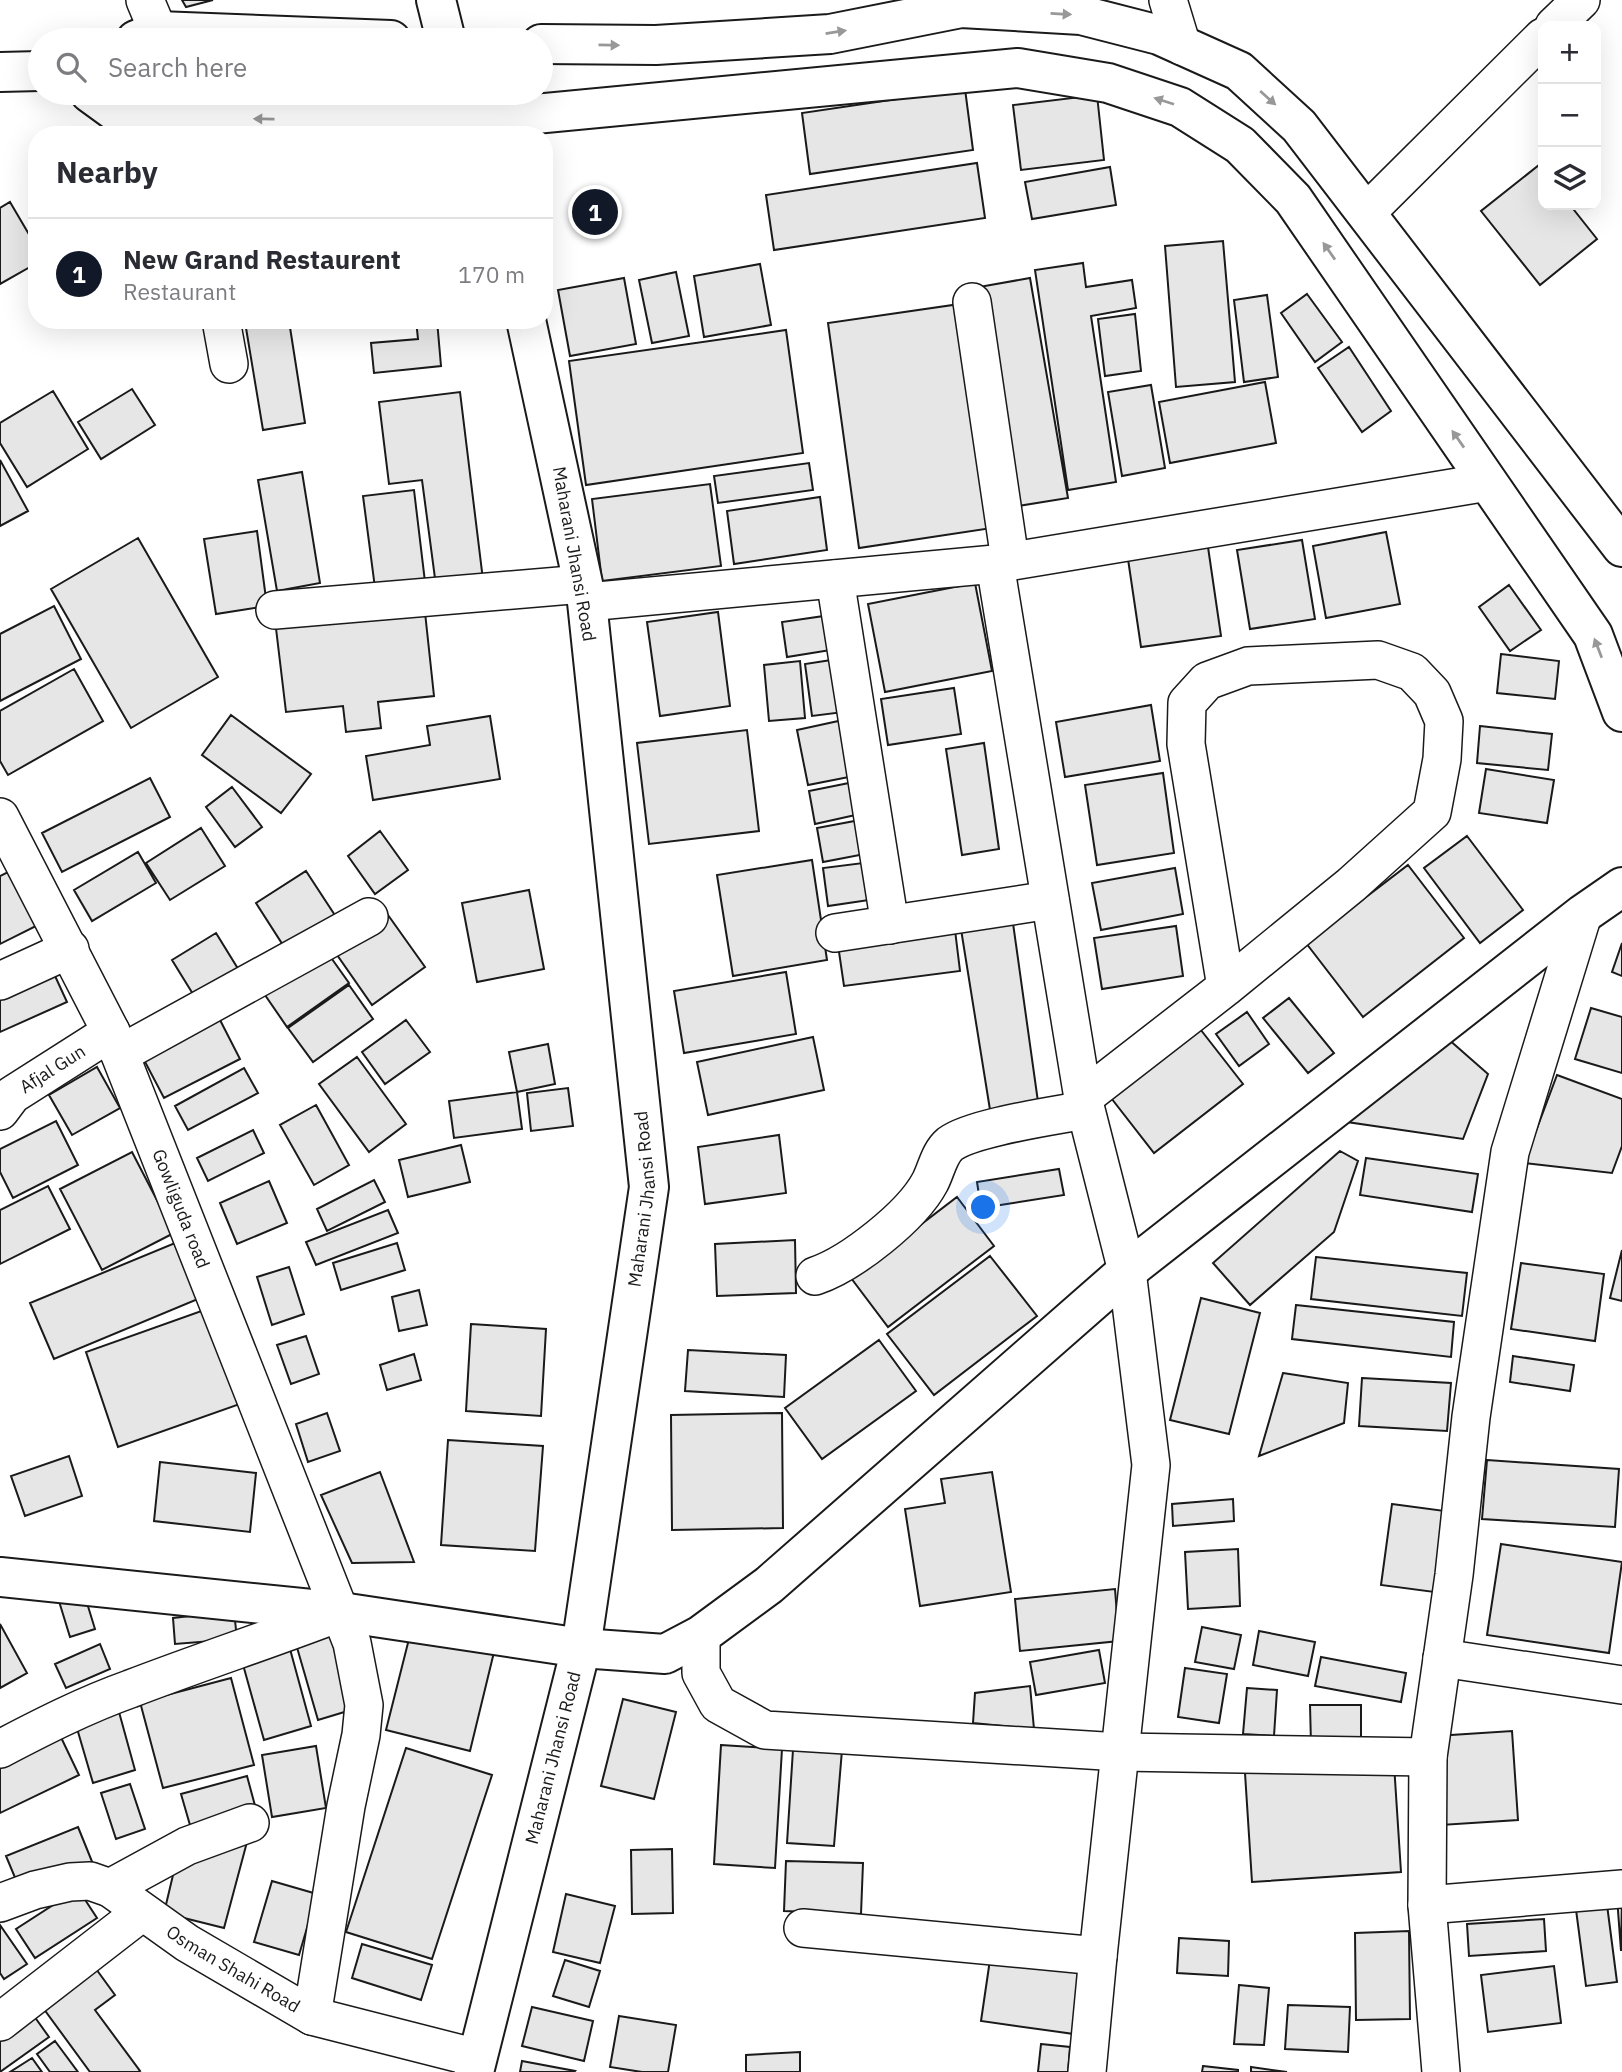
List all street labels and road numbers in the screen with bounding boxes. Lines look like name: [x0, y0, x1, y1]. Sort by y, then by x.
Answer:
street label: Maharani Jhansi Road: [548, 465, 601, 643]
street label: Afjal Gun: [15, 1039, 89, 1098]
street label: Maharani Jhansi Road: [622, 1110, 660, 1289]
street label: Gowliguda road: [147, 1146, 215, 1272]
street label: Maharani Jhansi Road: [520, 1669, 586, 1847]
street label: Osman Shahi Road: [162, 1920, 304, 2018]

